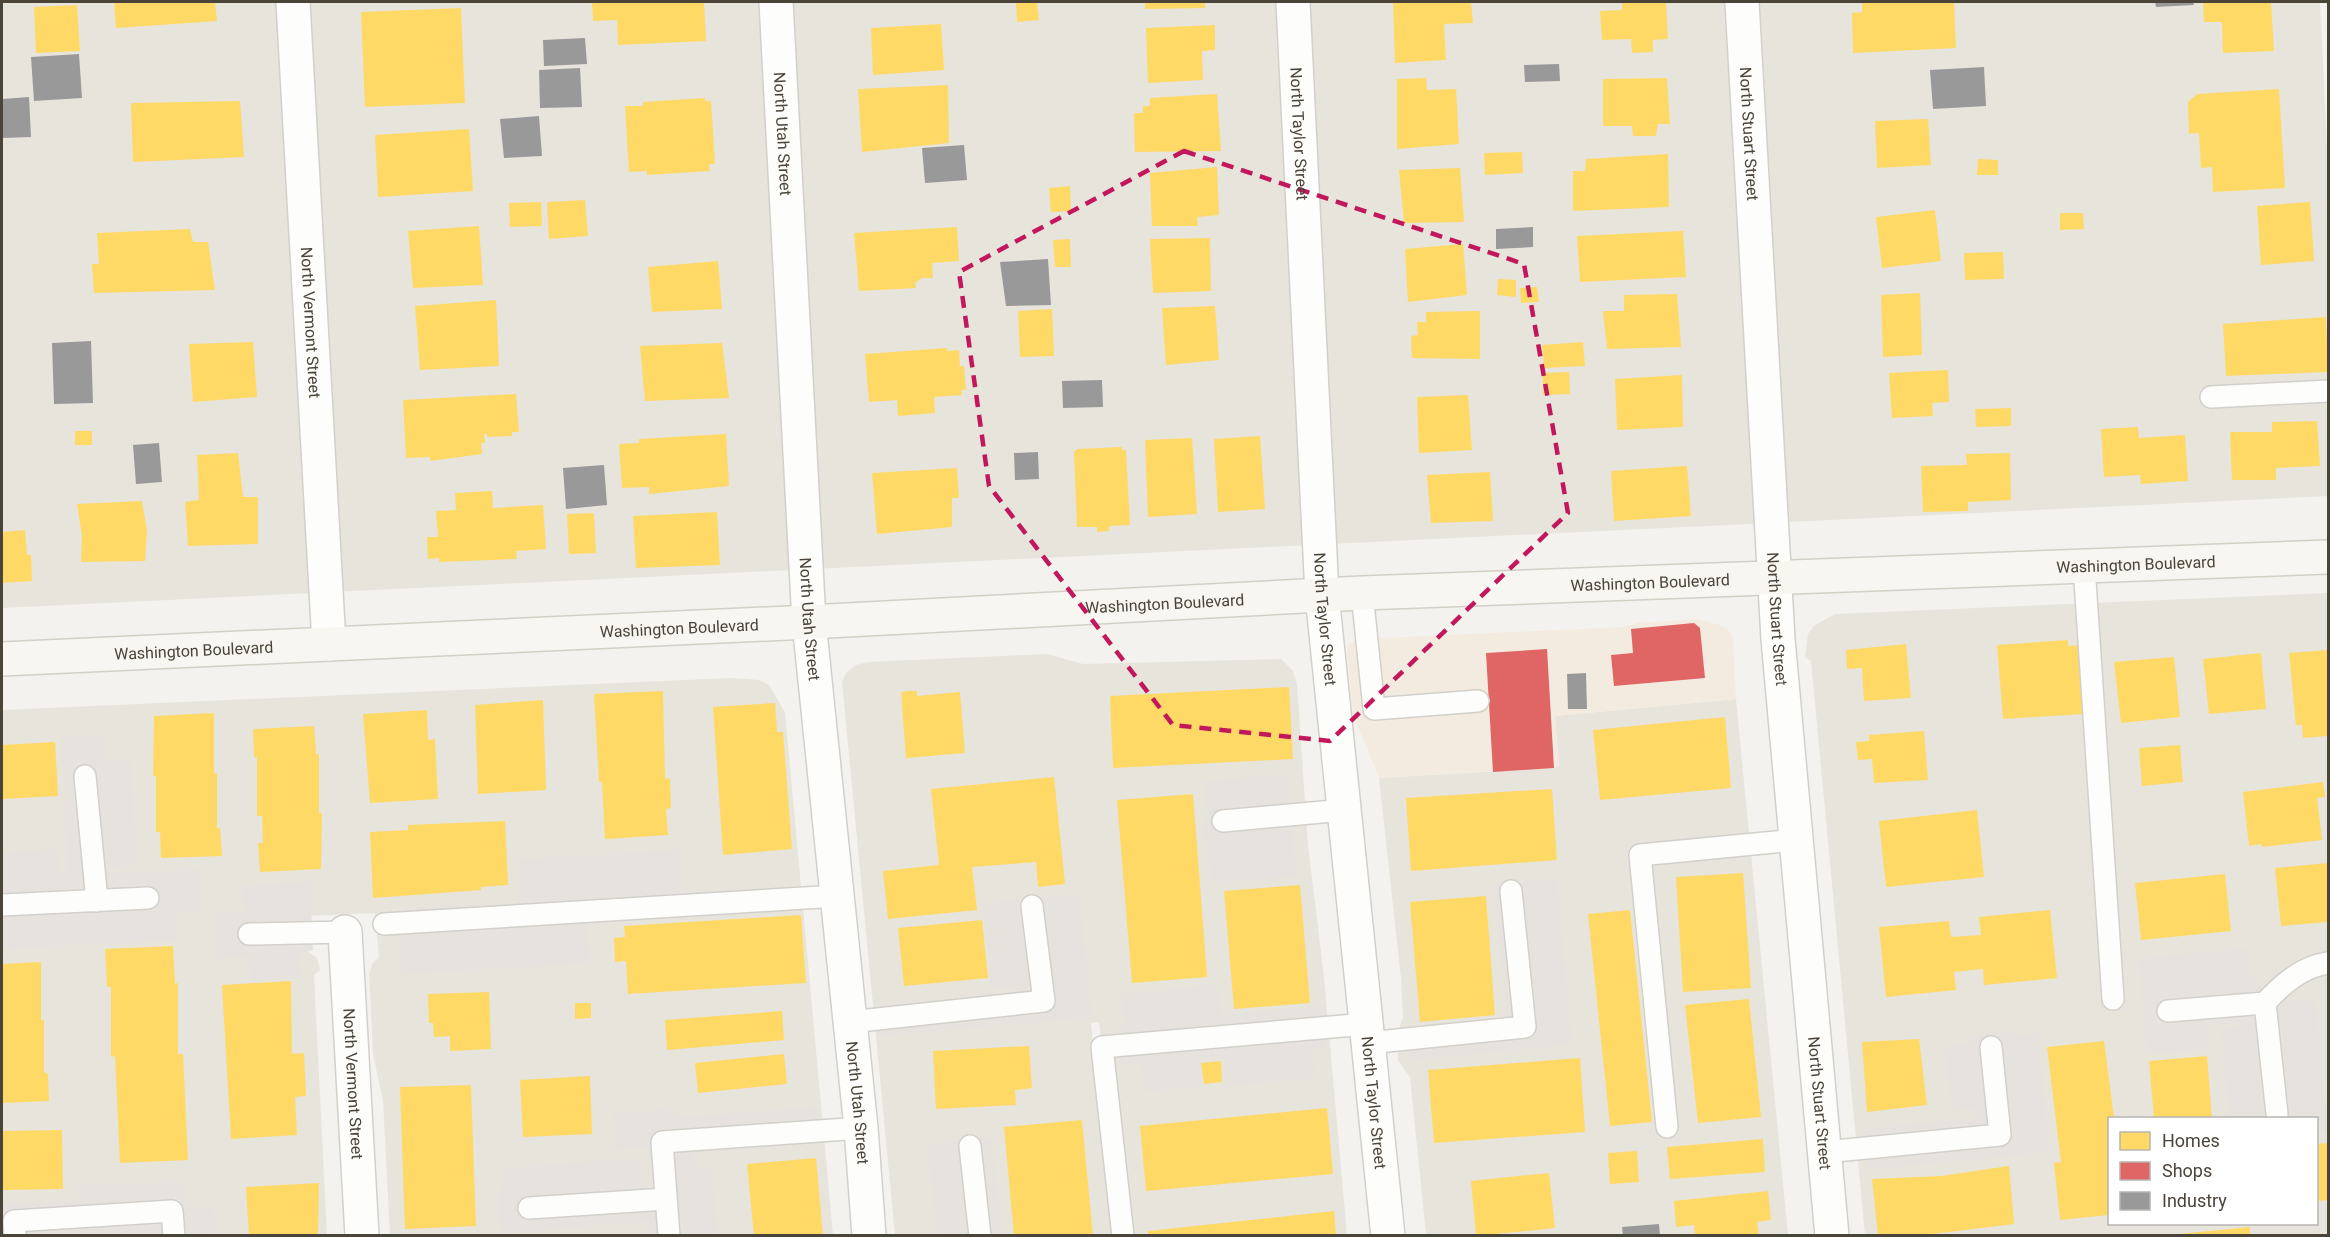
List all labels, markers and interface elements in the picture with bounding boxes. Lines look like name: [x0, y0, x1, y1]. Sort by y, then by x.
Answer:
street label: North Stuart Street: [1736, 66, 1763, 201]
street label: North Taylor Street: [1287, 67, 1312, 201]
street label: North Utah Street: [770, 72, 796, 196]
street label: North Vermont Street: [297, 246, 325, 399]
street label: North Taylor Street: [1310, 552, 1341, 687]
street label: North Stuart Street: [1764, 552, 1792, 687]
street label: Washington Boulevard: [2056, 552, 2216, 577]
street label: North Utah Street: [796, 557, 824, 682]
street label: Washington Boulevard: [1570, 570, 1730, 595]
street label: Washington Boulevard: [1085, 590, 1245, 617]
street label: Washington Boulevard: [599, 615, 759, 641]
street label: Washington Boulevard: [114, 637, 274, 663]
street label: North Vermont Street: [340, 1008, 367, 1160]
street label: North Taylor Street: [1358, 1035, 1391, 1170]
street label: North Stuart Street: [1804, 1036, 1835, 1171]
street label: North Utah Street: [843, 1040, 873, 1165]
legend: [2108, 1117, 2318, 1225]
text: Homes: [2162, 1130, 2220, 1151]
text: Shops: [2162, 1160, 2212, 1181]
text: Industry: [2162, 1190, 2227, 1211]

